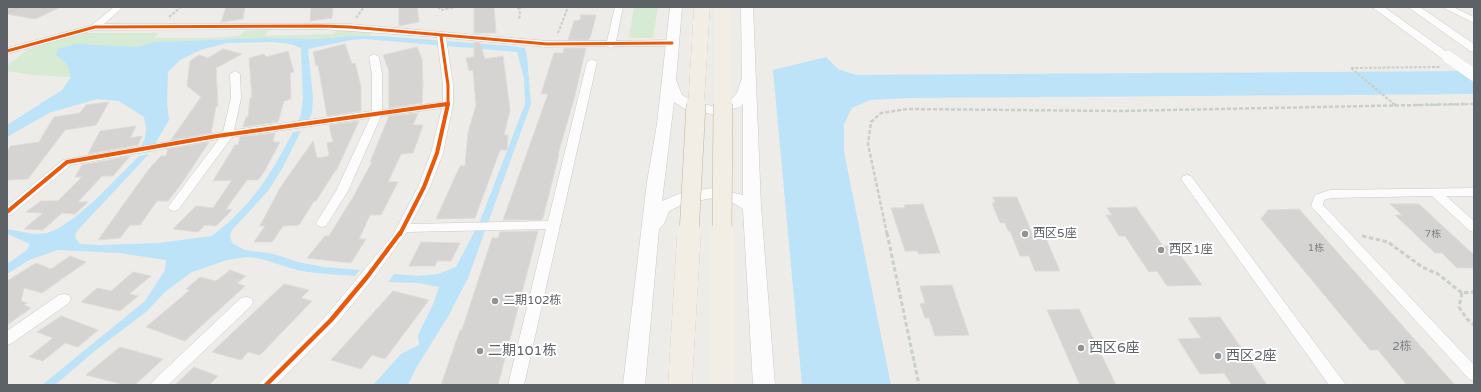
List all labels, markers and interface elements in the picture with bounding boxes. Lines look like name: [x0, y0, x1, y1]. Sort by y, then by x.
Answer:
place label: 西区5座: [1033, 227, 1077, 241]
house number: 7栋: [1425, 228, 1441, 240]
marker: 西区5座: [1020, 229, 1030, 239]
house number: 1栋: [1308, 242, 1324, 254]
place label: 西区1座: [1169, 243, 1213, 257]
marker: 西区1座: [1156, 245, 1166, 255]
place label: 二期102栋: [503, 294, 562, 308]
marker: 二期102栋: [490, 296, 500, 306]
place label: 西区6座: [1089, 340, 1140, 356]
house number: 2栋: [1392, 340, 1412, 354]
place label: 二期101栋: [488, 343, 556, 359]
marker: 西区6座: [1076, 343, 1086, 353]
marker: 二期101栋: [475, 346, 485, 356]
place label: 西区2座: [1226, 348, 1277, 364]
marker: 西区2座: [1213, 351, 1223, 361]

